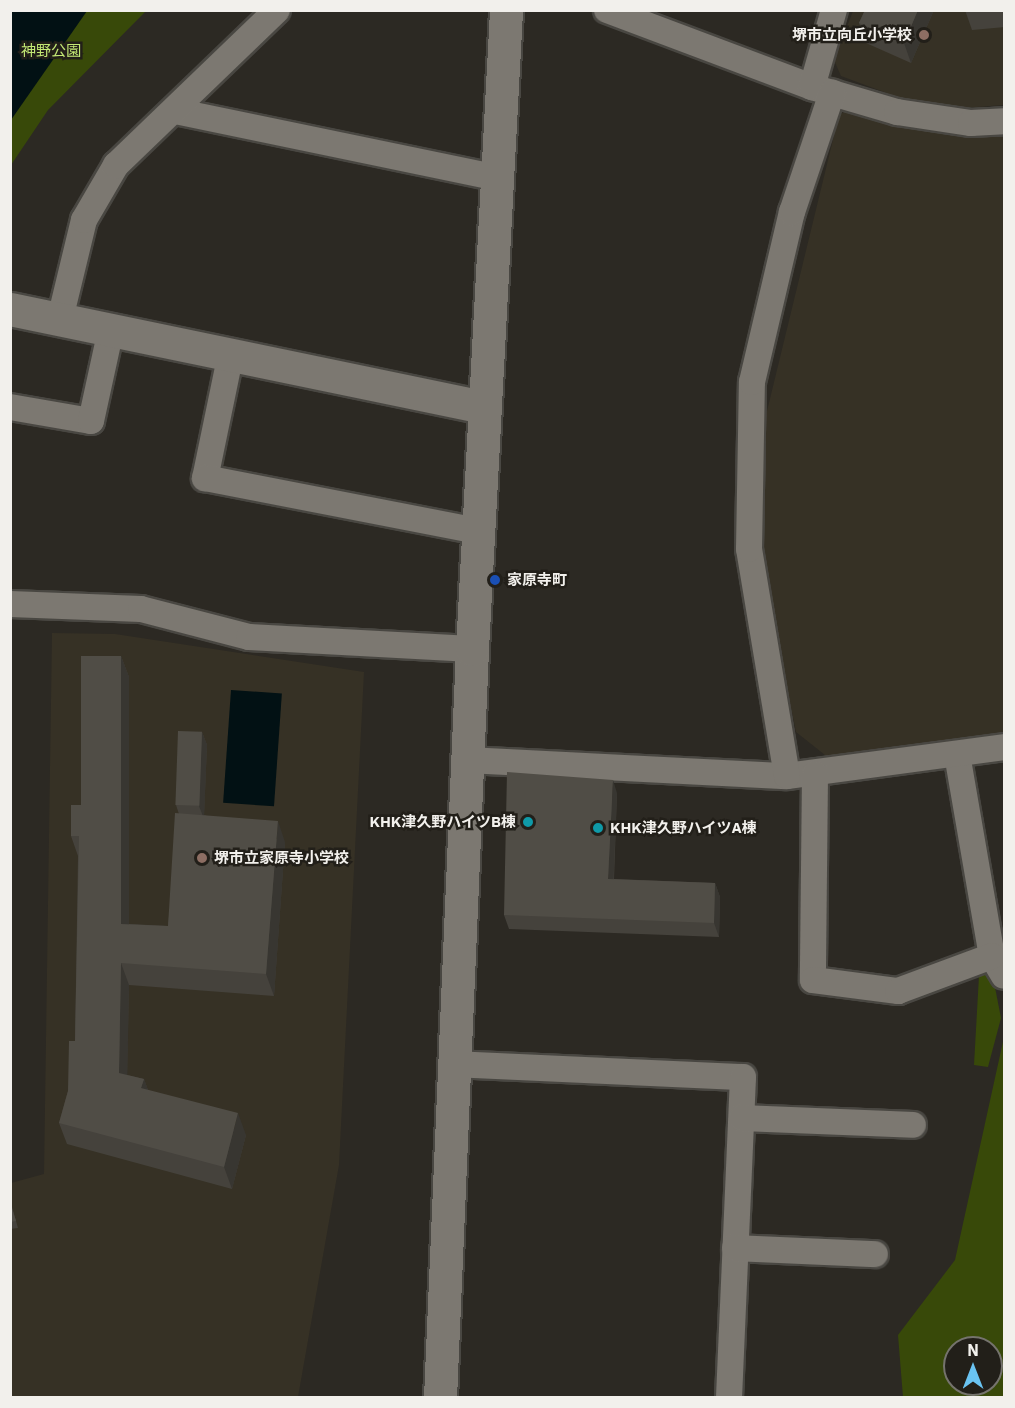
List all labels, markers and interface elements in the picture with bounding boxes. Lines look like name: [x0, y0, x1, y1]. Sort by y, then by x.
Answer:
place label: 堺市立向丘小学校: [792, 26, 912, 44]
marker: 堺市立向丘小学校: [917, 28, 931, 42]
park label: 神野公園: [21, 42, 81, 60]
place label: 家原寺町: [507, 571, 567, 589]
marker: 家原寺町: [488, 573, 502, 587]
place label: KHK津久野ハイツB棟: [369, 813, 516, 831]
marker: KHK津久野ハイツB棟: [521, 815, 535, 829]
place label: KHK津久野ハイツA棟: [610, 819, 757, 837]
marker: KHK津久野ハイツA棟: [591, 821, 605, 835]
place label: 堺市立家原寺小学校: [214, 849, 349, 867]
marker: 堺市立家原寺小学校: [195, 851, 209, 865]
north arrow: [943, 1336, 1003, 1396]
text: N: [967, 1340, 979, 1360]

